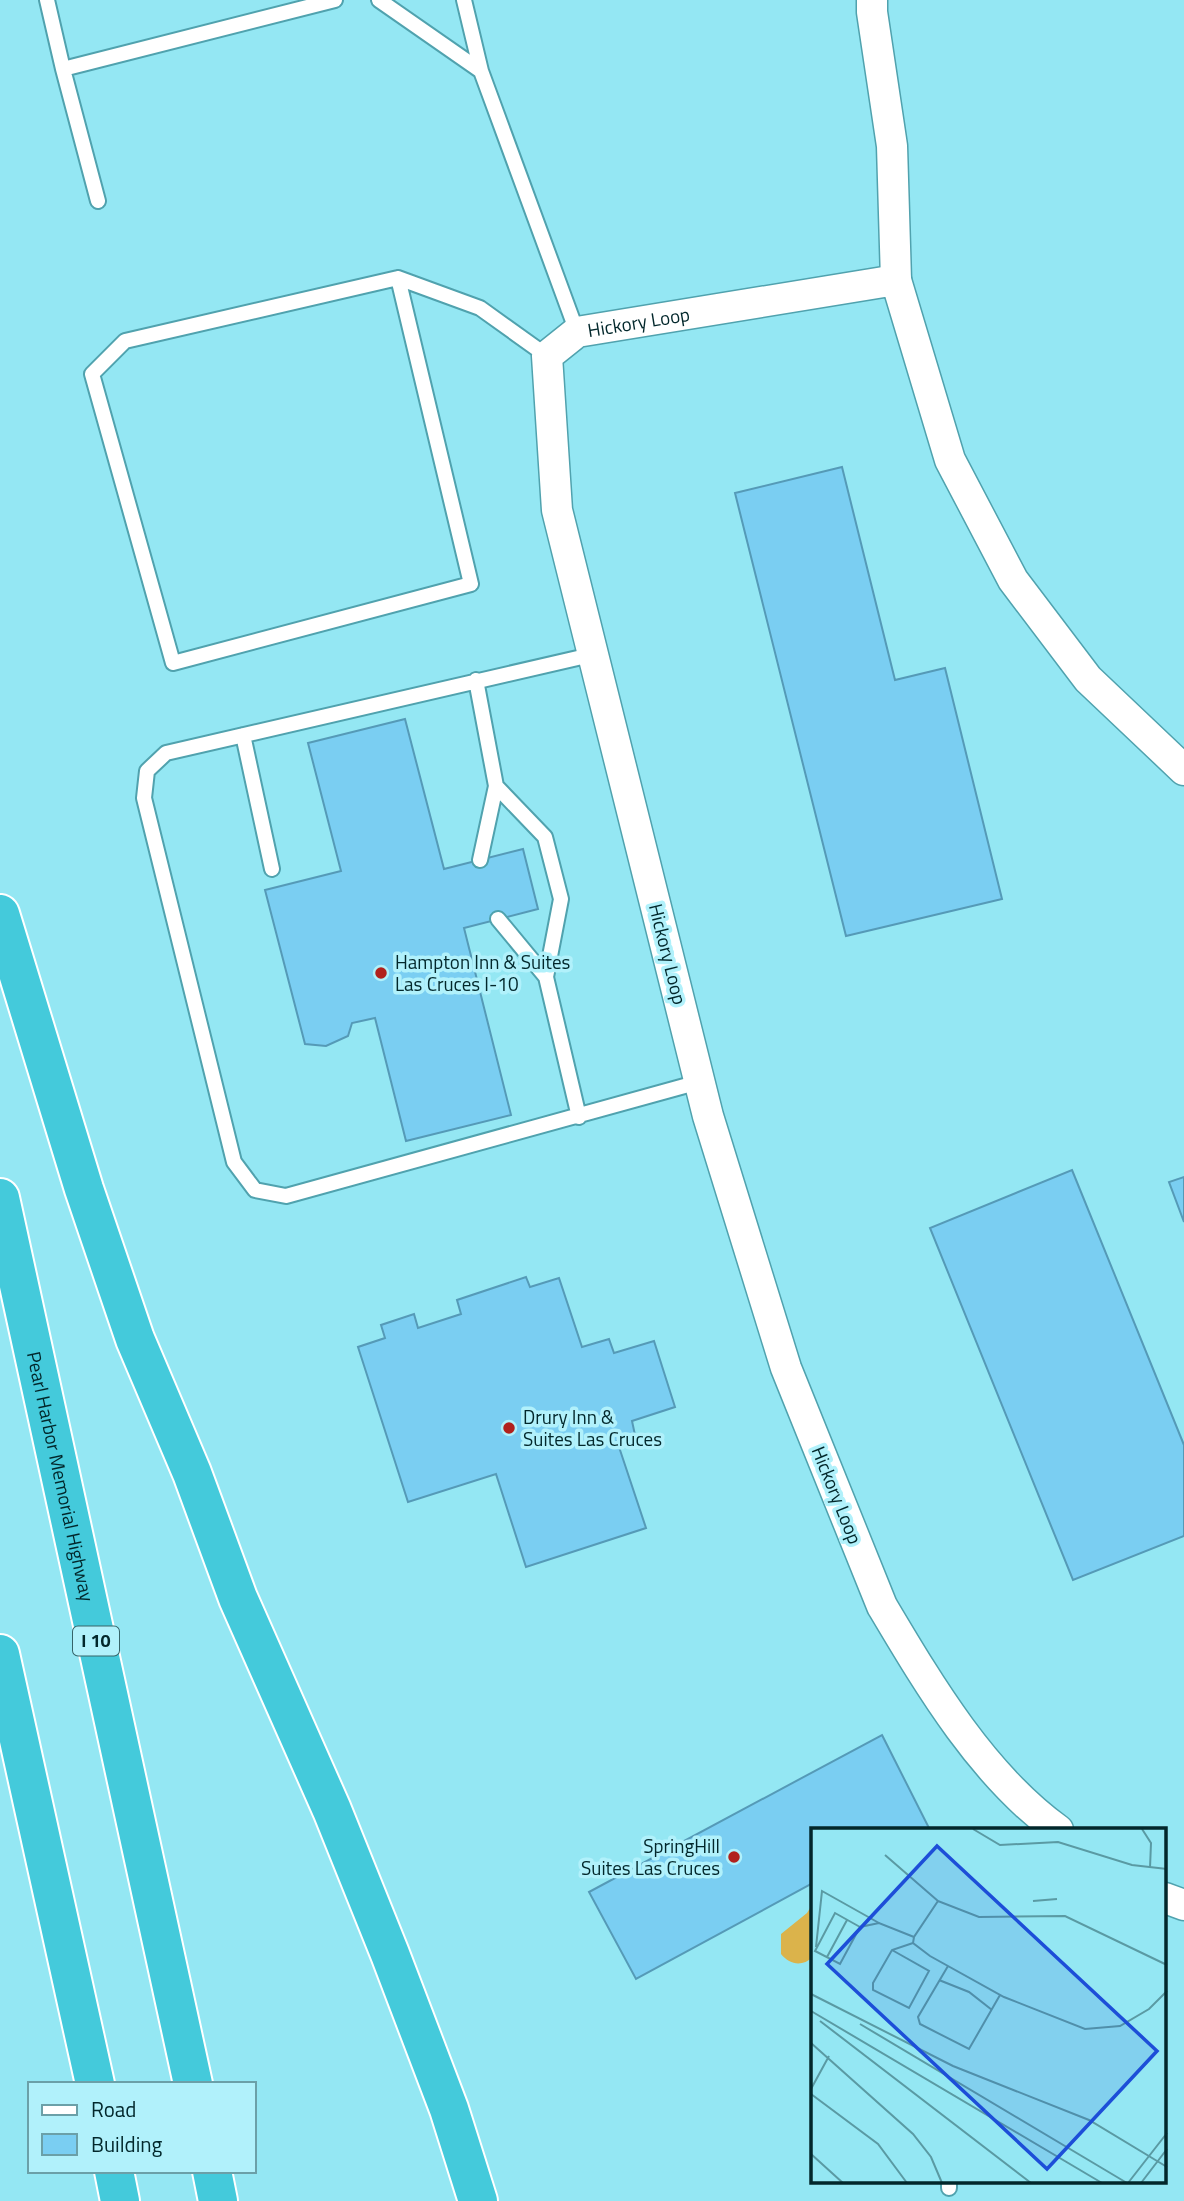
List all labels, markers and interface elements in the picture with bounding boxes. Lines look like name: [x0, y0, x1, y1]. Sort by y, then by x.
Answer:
street label: Hickory Loop: [585, 299, 692, 344]
street label: Hickory Loop: [642, 900, 695, 1007]
place label: Hampton Inn & Suites Las Cruces I-10: [395, 947, 571, 998]
marker: Hampton Inn & Suites Las Cruces I-10: [373, 965, 389, 981]
street label: Pearl Harbor Memorial Highway: [20, 1348, 103, 1604]
place label: Drury Inn & Suites Las Cruces: [523, 1402, 662, 1453]
marker: Drury Inn & Suites Las Cruces: [501, 1420, 517, 1436]
street label: Hickory Loop: [805, 1442, 870, 1548]
road number: I 10: [73, 1626, 119, 1656]
inset map: [811, 1828, 1166, 2184]
place label: SpringHill Suites Las Cruces: [581, 1831, 720, 1882]
marker: SpringHill Suites Las Cruces: [726, 1849, 742, 1865]
legend: [28, 2082, 256, 2173]
text: Road: [91, 2093, 136, 2125]
text: Building: [91, 2128, 163, 2160]

